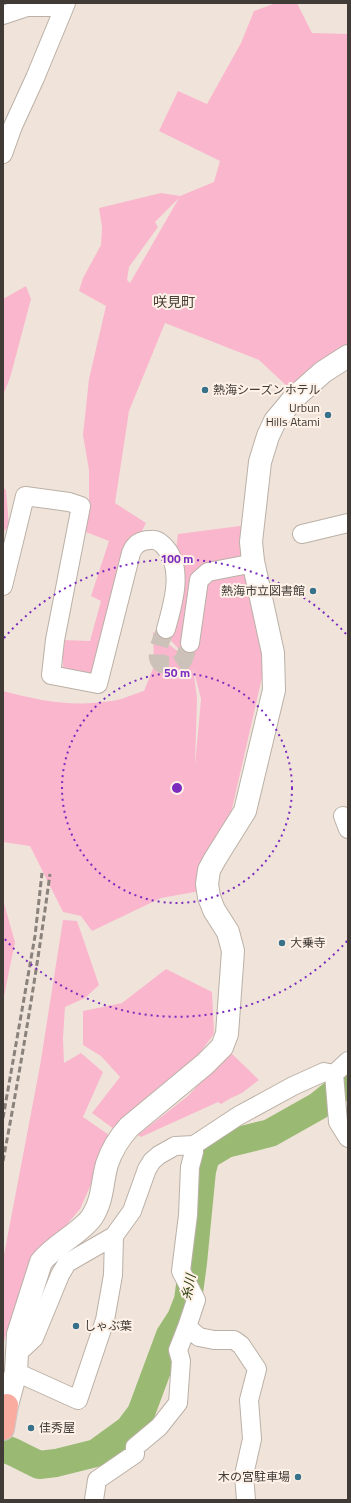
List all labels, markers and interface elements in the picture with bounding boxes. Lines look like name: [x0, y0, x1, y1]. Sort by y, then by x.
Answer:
district label: 咲見町: [153, 291, 195, 312]
place label: 熱海シーズンホテル: [213, 380, 320, 399]
marker: 熱海シーズンホテル: [200, 385, 210, 395]
place label: Urbun Hills Atami: [266, 398, 320, 431]
marker: Urbun Hills Atami: [323, 410, 333, 420]
text: 100 m: [161, 549, 193, 568]
place label: 熱海市立図書館: [221, 581, 305, 600]
marker: 熱海市立図書館: [308, 586, 318, 596]
text: 50 m: [164, 663, 190, 682]
centre of rings: [170, 781, 184, 795]
place label: 大乗寺: [290, 933, 326, 952]
marker: 大乗寺: [277, 938, 287, 948]
water label: 糸川: [176, 1270, 201, 1302]
place label: しゃぶ葉: [84, 1316, 132, 1335]
marker: しゃぶ葉: [71, 1321, 81, 1331]
place label: 佳秀屋: [39, 1418, 75, 1437]
marker: 佳秀屋: [26, 1423, 36, 1433]
place label: 木の宮駐車場: [218, 1467, 290, 1486]
marker: 木の宮駐車場: [293, 1472, 303, 1482]

